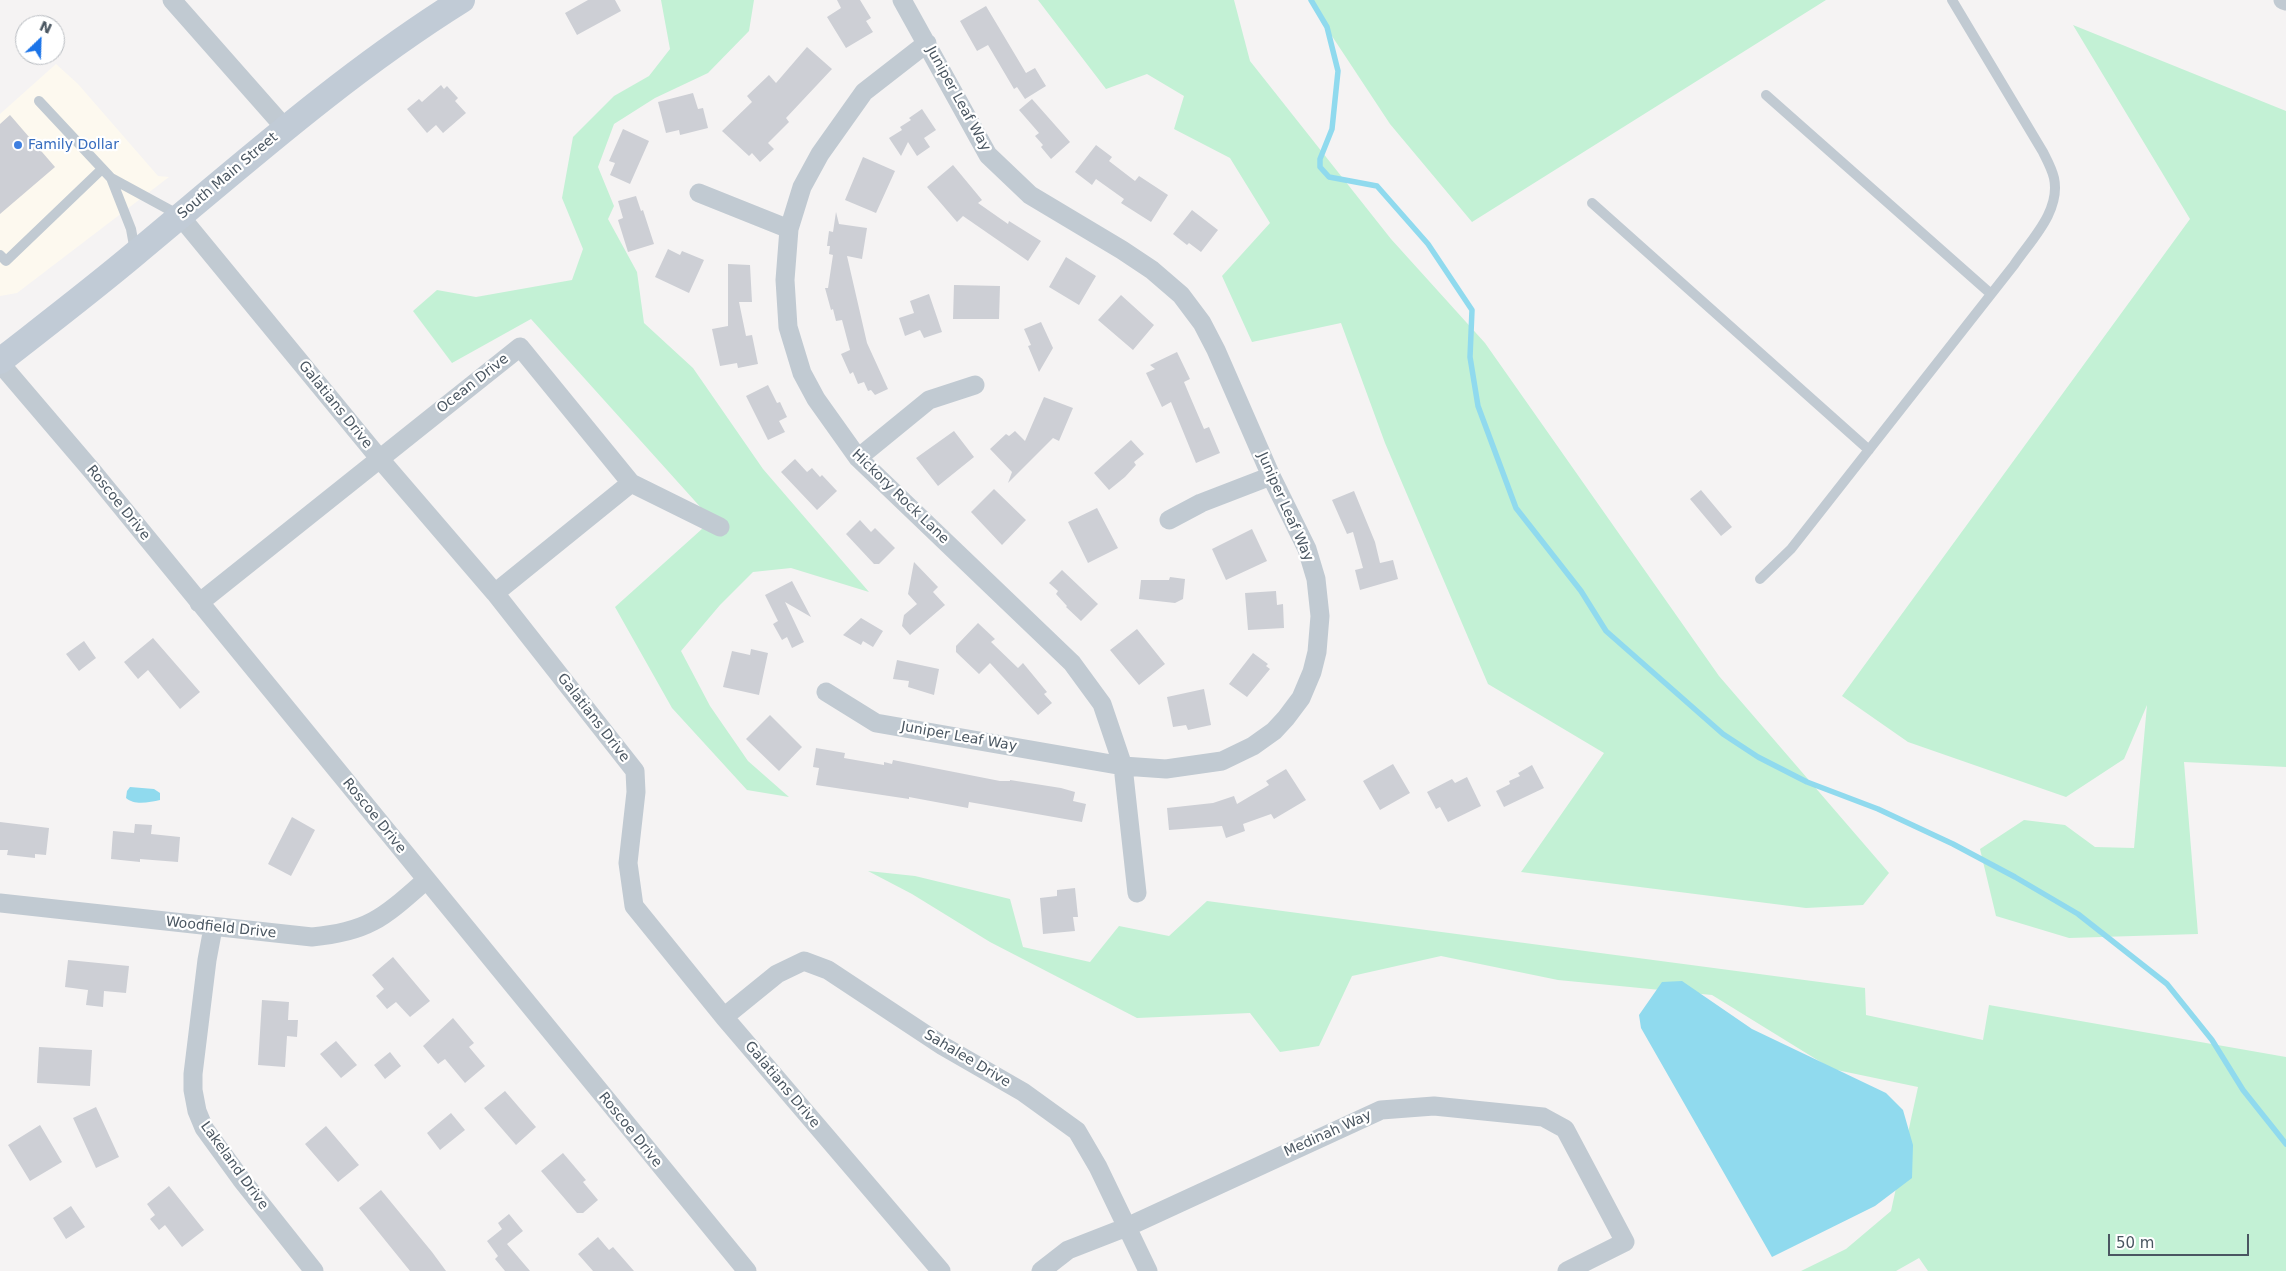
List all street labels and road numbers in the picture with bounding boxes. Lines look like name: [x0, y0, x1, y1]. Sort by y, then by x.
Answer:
street label: Juniper Leaf Way: [922, 44, 994, 154]
street label: South Main Street: [175, 129, 281, 223]
street label: Ocean Drive: [434, 351, 512, 417]
street label: Galatians Drive: [295, 358, 375, 452]
street label: Hickory Rock Lane: [848, 446, 952, 548]
street label: Juniper Leaf Way: [1253, 450, 1317, 564]
street label: Roscoe Drive: [83, 462, 153, 544]
street label: Galatians Drive: [553, 670, 633, 766]
street label: Juniper Leaf Way: [900, 719, 1018, 755]
street label: Roscoe Drive: [339, 775, 409, 857]
street label: Woodfield Drive: [165, 914, 277, 942]
street label: Sahalee Drive: [921, 1027, 1013, 1091]
street label: Galatians Drive: [741, 1038, 823, 1132]
street label: Roscoe Drive: [595, 1089, 665, 1171]
street label: Medinah Way: [1282, 1107, 1374, 1161]
street label: Lakeland Drive: [196, 1119, 272, 1213]

